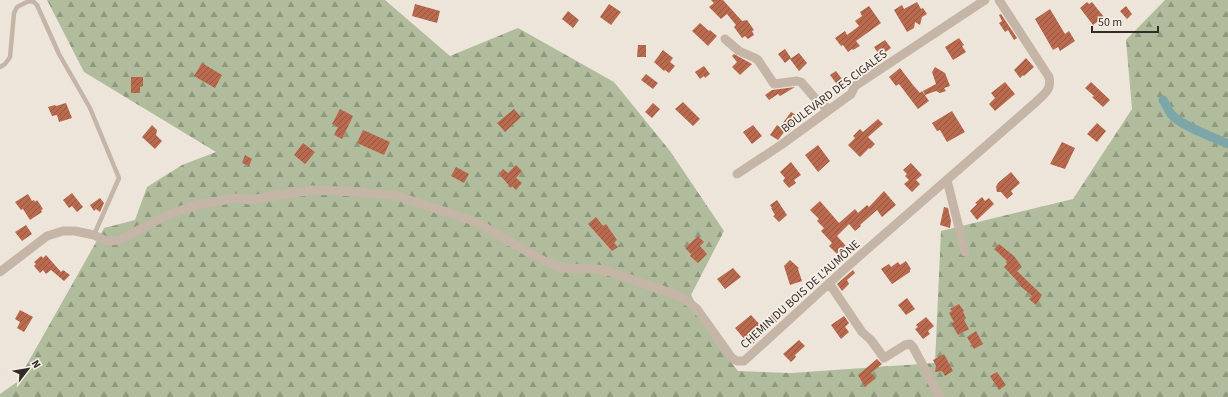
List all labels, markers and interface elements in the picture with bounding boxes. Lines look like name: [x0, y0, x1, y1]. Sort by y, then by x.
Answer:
scale bar: [1092, 8, 1158, 34]
text: 50 m: [1098, 14, 1122, 31]
street label: BOULEVARD DES CIGALES: [778, 46, 891, 137]
street label: CHEMIN DU BOIS DE L'AUMÔNE: [737, 236, 864, 353]
north arrow: [8, 349, 48, 389]
text: N: [28, 357, 44, 371]

